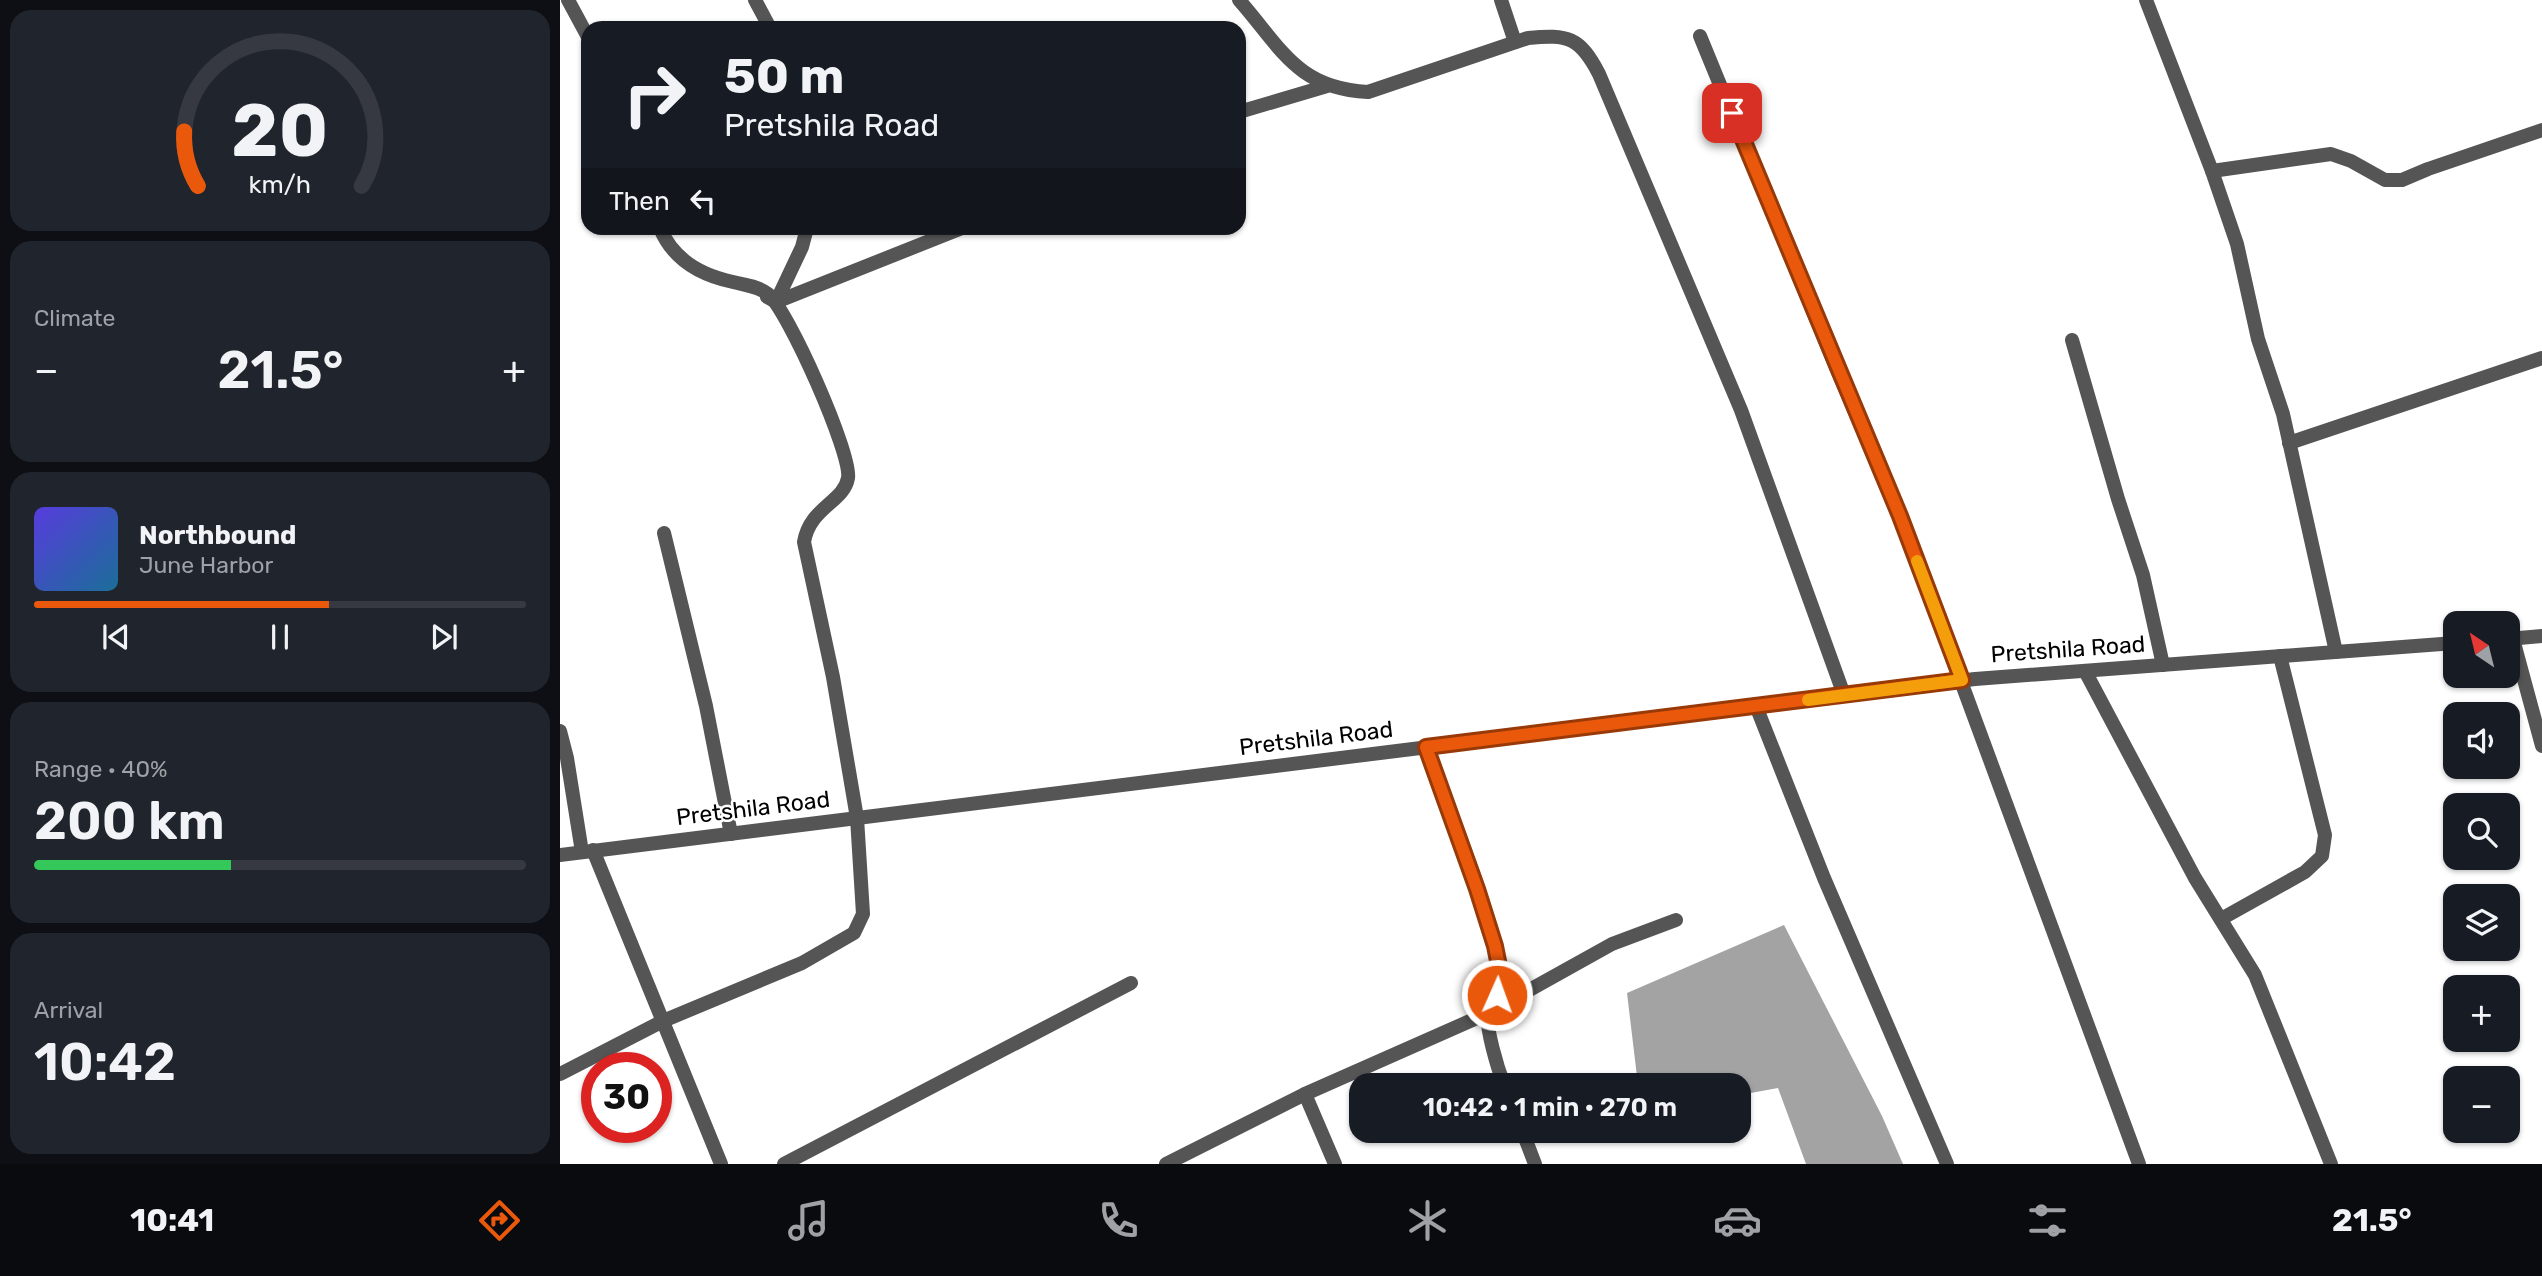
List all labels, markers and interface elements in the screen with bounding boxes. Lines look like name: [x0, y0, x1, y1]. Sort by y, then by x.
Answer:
text: 50 m: [724, 47, 844, 105]
icon: right: [609, 49, 700, 140]
pin: [1702, 83, 1762, 143]
text: 20: [232, 89, 328, 175]
icon: arrive: [1713, 94, 1751, 132]
text: Pretshila Road: [724, 106, 939, 144]
text: km/h: [249, 170, 311, 199]
icon: left: [684, 182, 722, 220]
text: Then: [609, 186, 670, 217]
text: Climate: [34, 304, 115, 332]
text: 21.5°: [217, 339, 344, 401]
text: −: [34, 347, 59, 393]
text: +: [502, 347, 526, 393]
text: Northbound: [139, 520, 297, 551]
text: June Harbor: [139, 551, 273, 579]
north arrow: [2443, 611, 2520, 688]
map controls: [2443, 611, 2520, 1143]
icon: previous: [97, 618, 135, 656]
icon: pause: [261, 618, 299, 656]
icon: next: [425, 618, 463, 656]
street label: Pretshila Road: [1990, 630, 2146, 668]
button: sound: [2443, 702, 2520, 779]
street label: Pretshila Road: [1237, 715, 1395, 761]
text: Range · 40%: [34, 755, 168, 783]
street label: Pretshila Road: [674, 785, 832, 831]
text: 200 km: [34, 790, 225, 852]
button: search: [2443, 793, 2520, 870]
button: layers: [2443, 884, 2520, 961]
position arrow: [1460, 958, 1534, 1032]
button: +: [2443, 975, 2520, 1052]
text: Arrival: [34, 996, 103, 1024]
text: 10:42: [34, 1031, 176, 1093]
speed limit sign: 30: [581, 1052, 672, 1143]
button: −: [2443, 1066, 2520, 1143]
text: 10:42 · 1 min · 270 m: [1423, 1092, 1677, 1123]
icon: directions: [475, 1196, 524, 1245]
icon: music: [784, 1196, 833, 1245]
icon: phone: [1094, 1196, 1143, 1245]
icon: climate: [1403, 1196, 1452, 1245]
icon: car: [1713, 1196, 1762, 1245]
icon: filters: [2023, 1196, 2072, 1245]
text: 10:41: [130, 1201, 214, 1239]
text: 21.5°: [2332, 1201, 2412, 1239]

